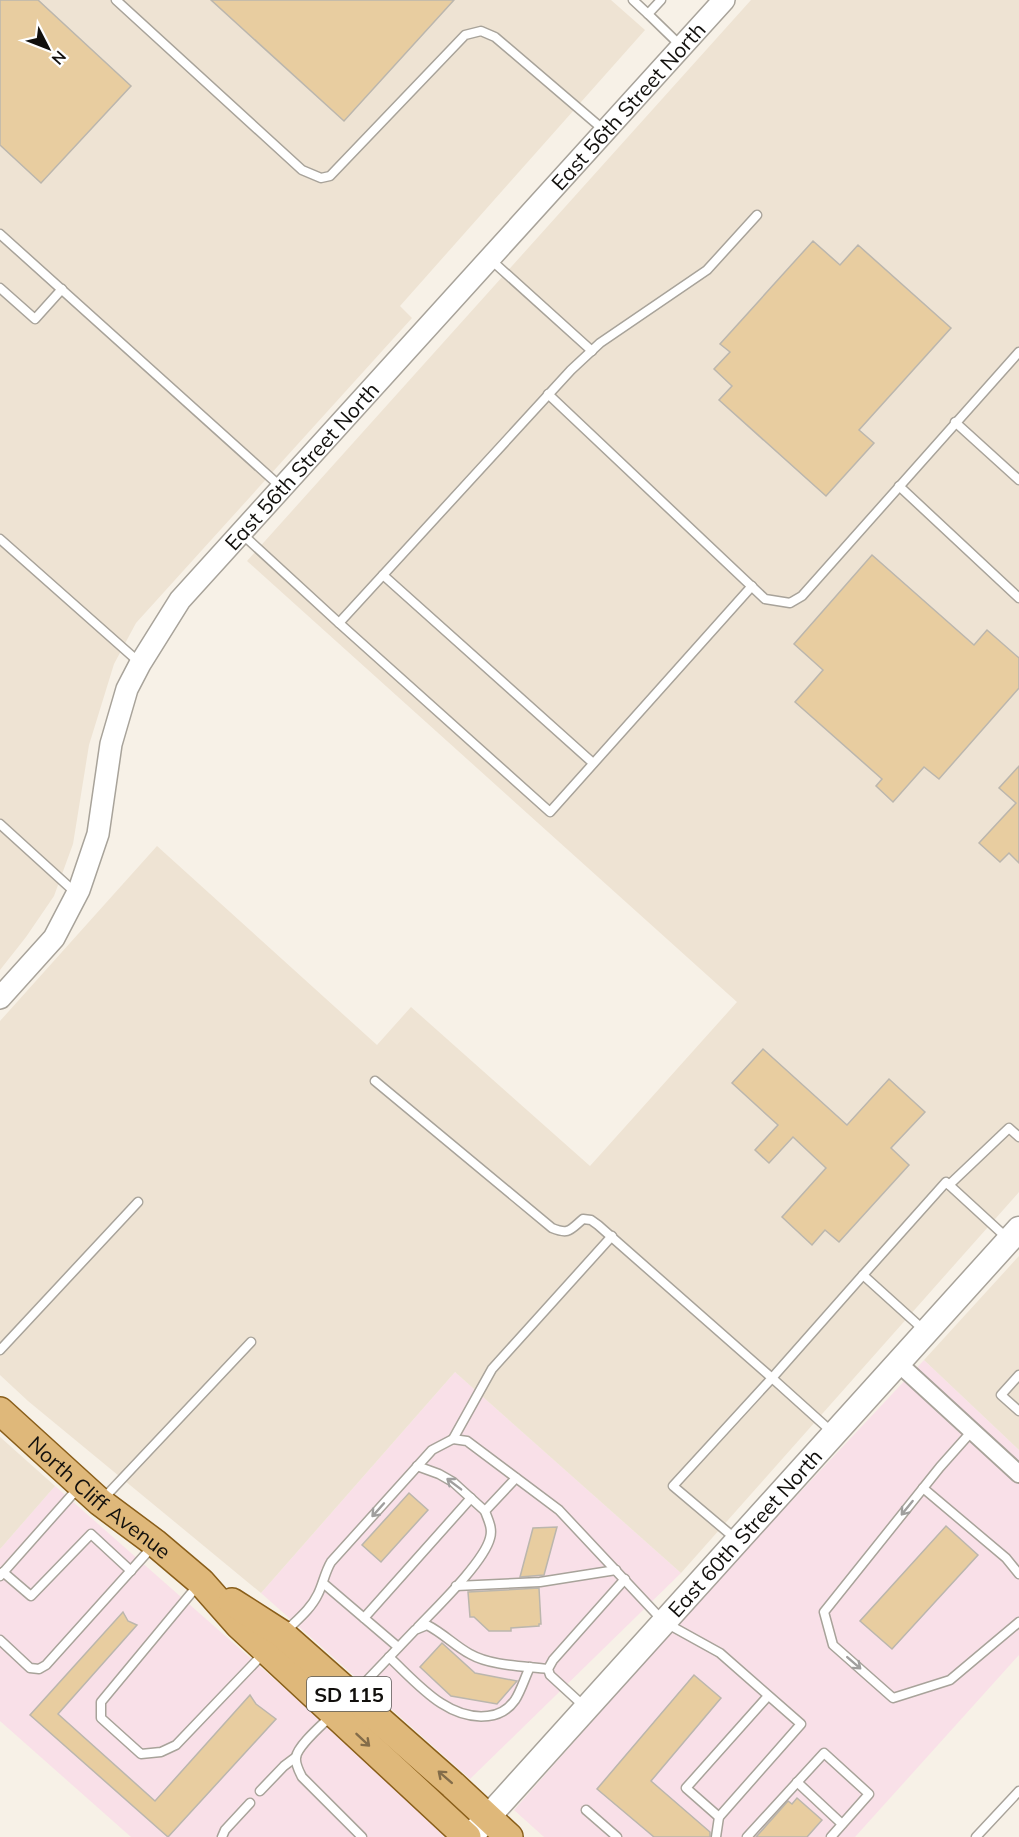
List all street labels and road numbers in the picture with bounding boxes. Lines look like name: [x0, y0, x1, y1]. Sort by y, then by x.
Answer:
street label: East 56th Street North: [545, 16, 711, 195]
street label: East 56th Street North: [219, 376, 384, 555]
street label: North Cliff Avenue: [23, 1430, 177, 1564]
street label: East 60th Street North: [662, 1443, 827, 1622]
road number: SD 115: [307, 1677, 391, 1711]

